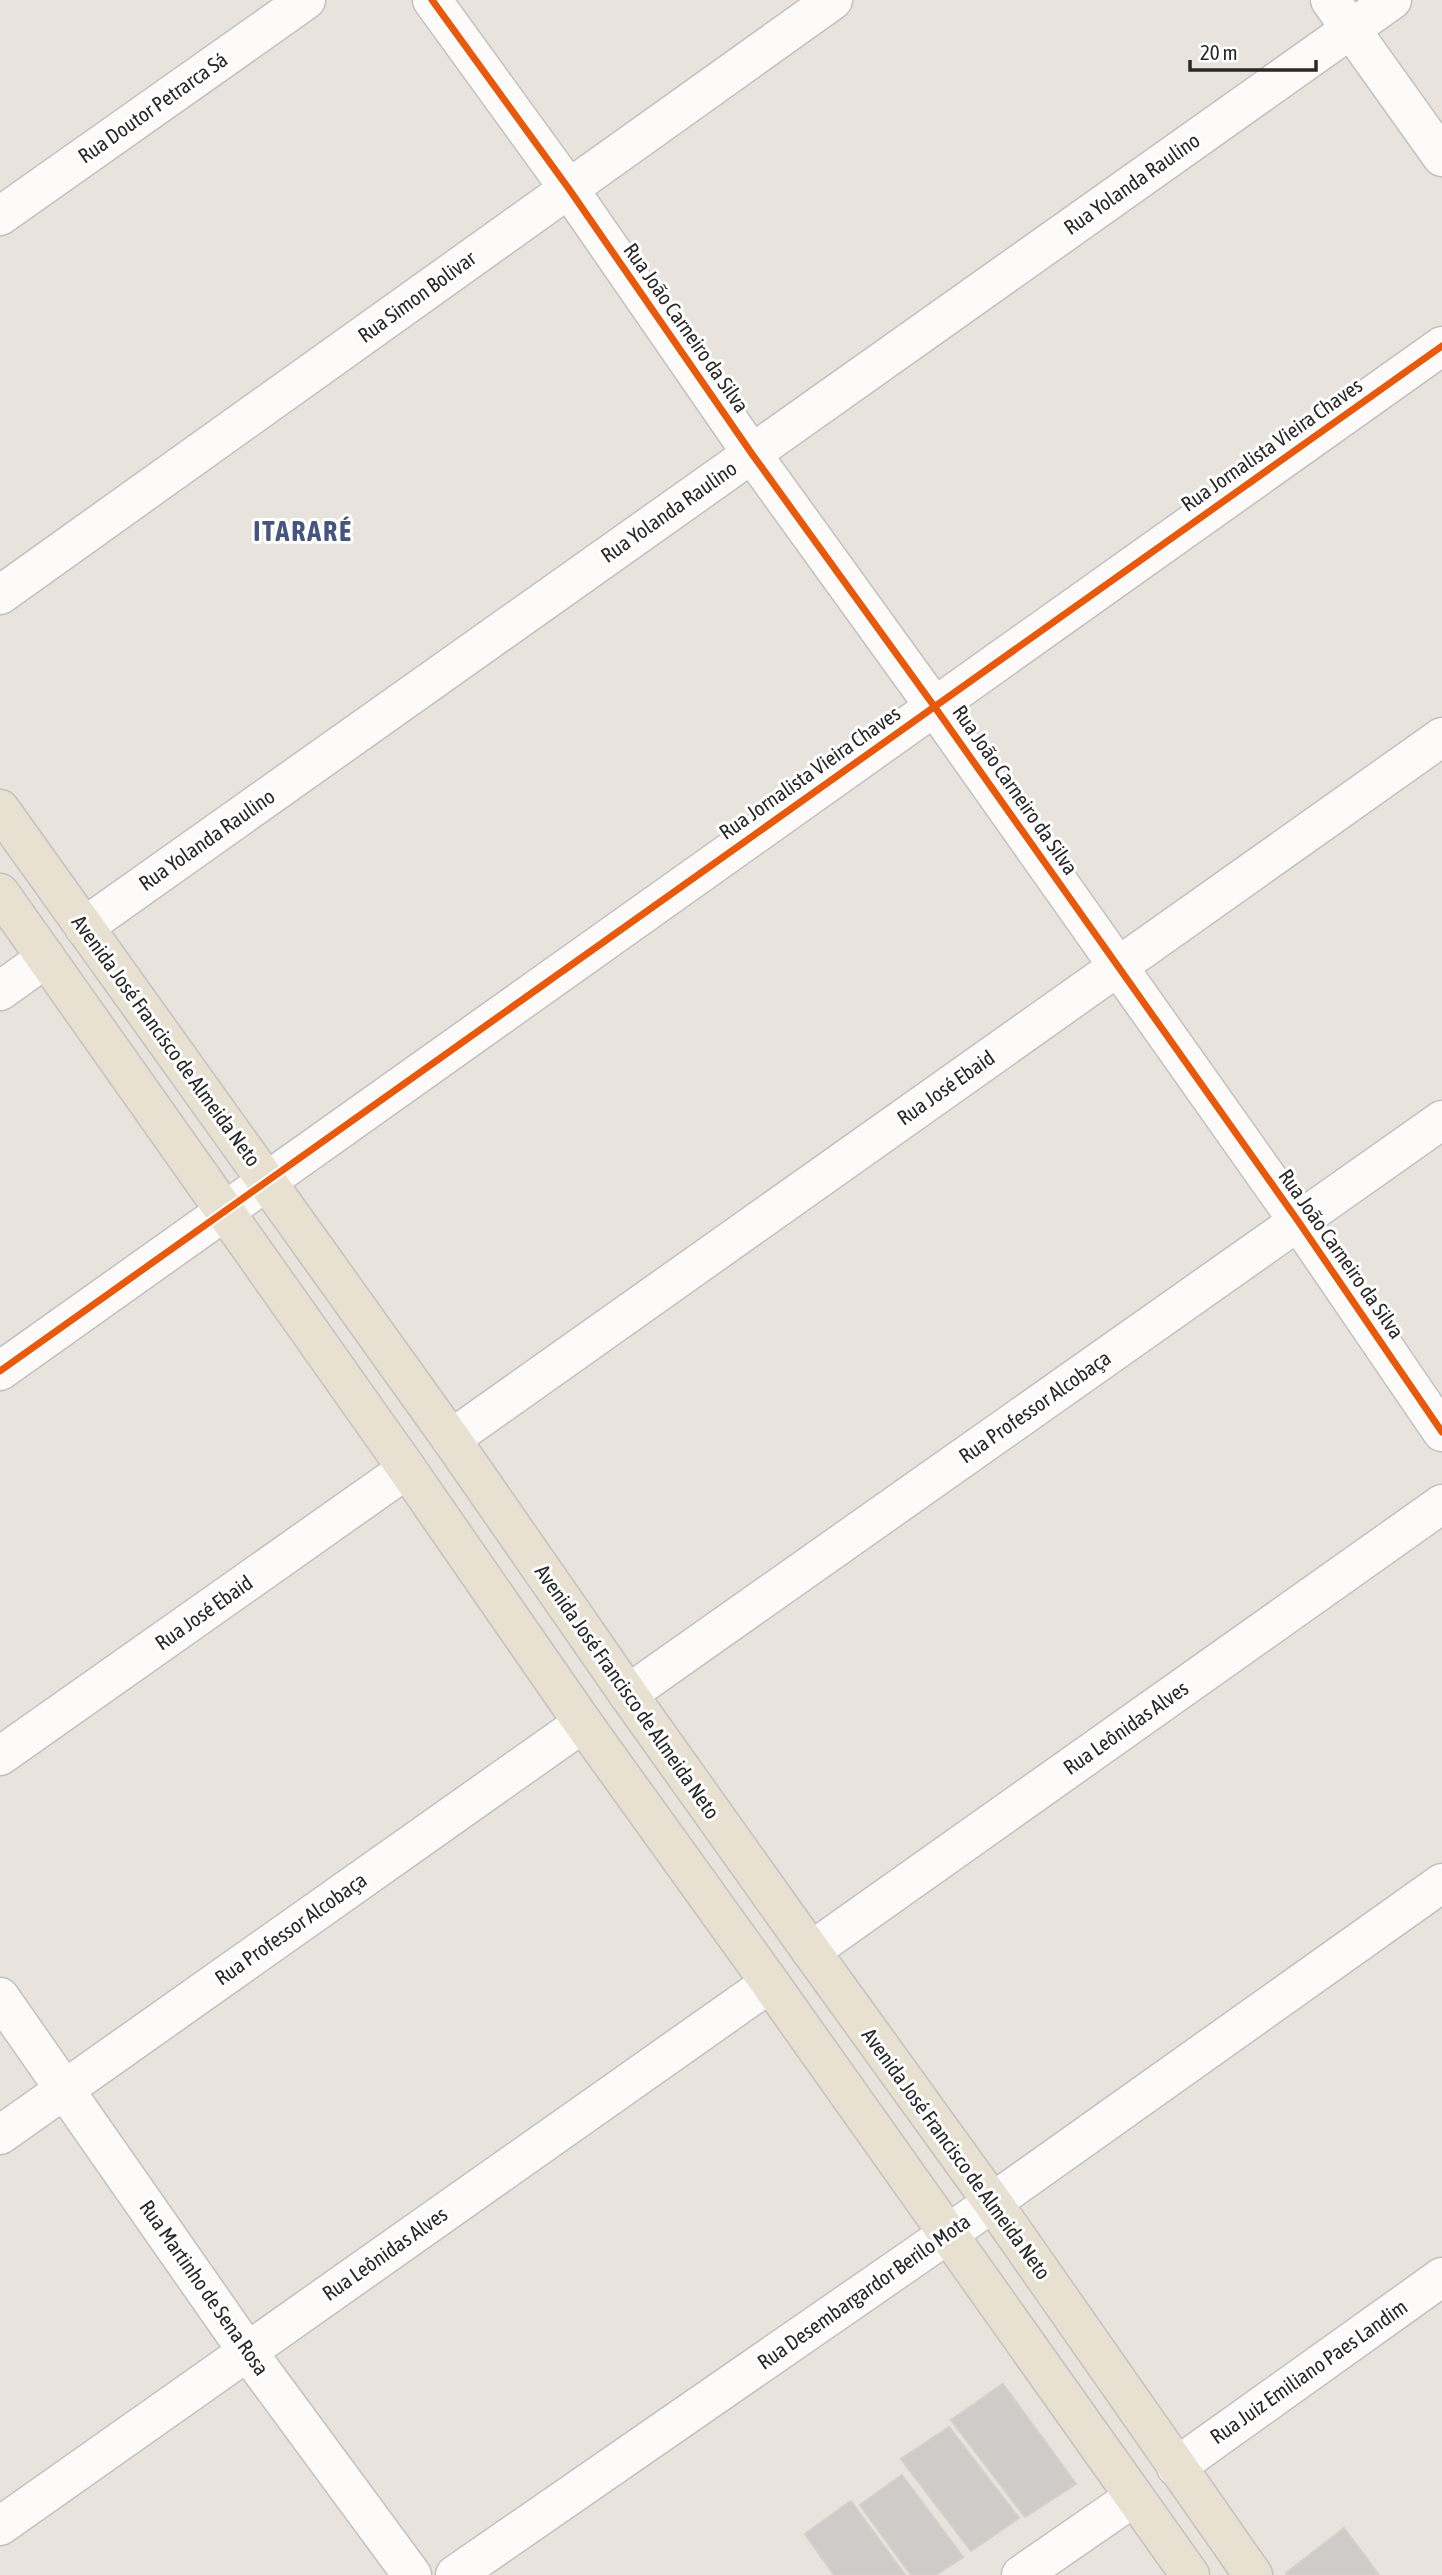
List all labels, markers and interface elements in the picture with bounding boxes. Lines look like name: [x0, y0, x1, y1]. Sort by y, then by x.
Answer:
scale bar: [1190, 28, 1316, 72]
text: 20 m: [1200, 40, 1238, 64]
street label: Rua Doutor Petrarca Sá: [73, 47, 231, 168]
street label: Rua Yolanda Raulino: [1059, 127, 1204, 239]
street label: Rua João Carneiro da Silva: [619, 238, 754, 417]
street label: Rua Simon Bolivar: [353, 245, 481, 347]
street label: Rua Jornalista Vieira Chaves: [1176, 373, 1366, 516]
street label: Rua Yolanda Raulino: [596, 455, 741, 567]
district label: ITARARÉ: [253, 515, 353, 547]
street label: Rua João Carneiro da Silva: [948, 700, 1083, 879]
street label: Rua Jornalista Vieira Chaves: [714, 701, 904, 844]
street label: Rua Yolanda Raulino: [134, 783, 279, 895]
street label: Avenida José Francisco de Almeida Neto: [68, 910, 266, 1171]
street label: Rua José Ebaid: [892, 1045, 999, 1129]
street label: Rua João Carneiro da Silva: [1274, 1164, 1409, 1343]
street label: Rua Professor Alcobaça: [954, 1345, 1115, 1467]
street label: Avenida José Francisco de Almeida Neto: [531, 1560, 725, 1823]
street label: Rua José Ebaid: [150, 1570, 257, 1654]
street label: Rua Leônidas Alves: [1058, 1675, 1192, 1779]
street label: Rua Professor Alcobaça: [210, 1867, 371, 1989]
street label: Avenida José Francisco de Almeida Neto: [858, 2023, 1056, 2284]
street label: Rua Martinho de Sena Rosa: [135, 2195, 274, 2380]
street label: Rua Leônidas Alves: [317, 2201, 451, 2305]
street label: Rua Desembargardor Berilo Mota: [753, 2209, 974, 2374]
street label: Rua Juiz Emiliano Paes Landim: [1205, 2294, 1411, 2448]

